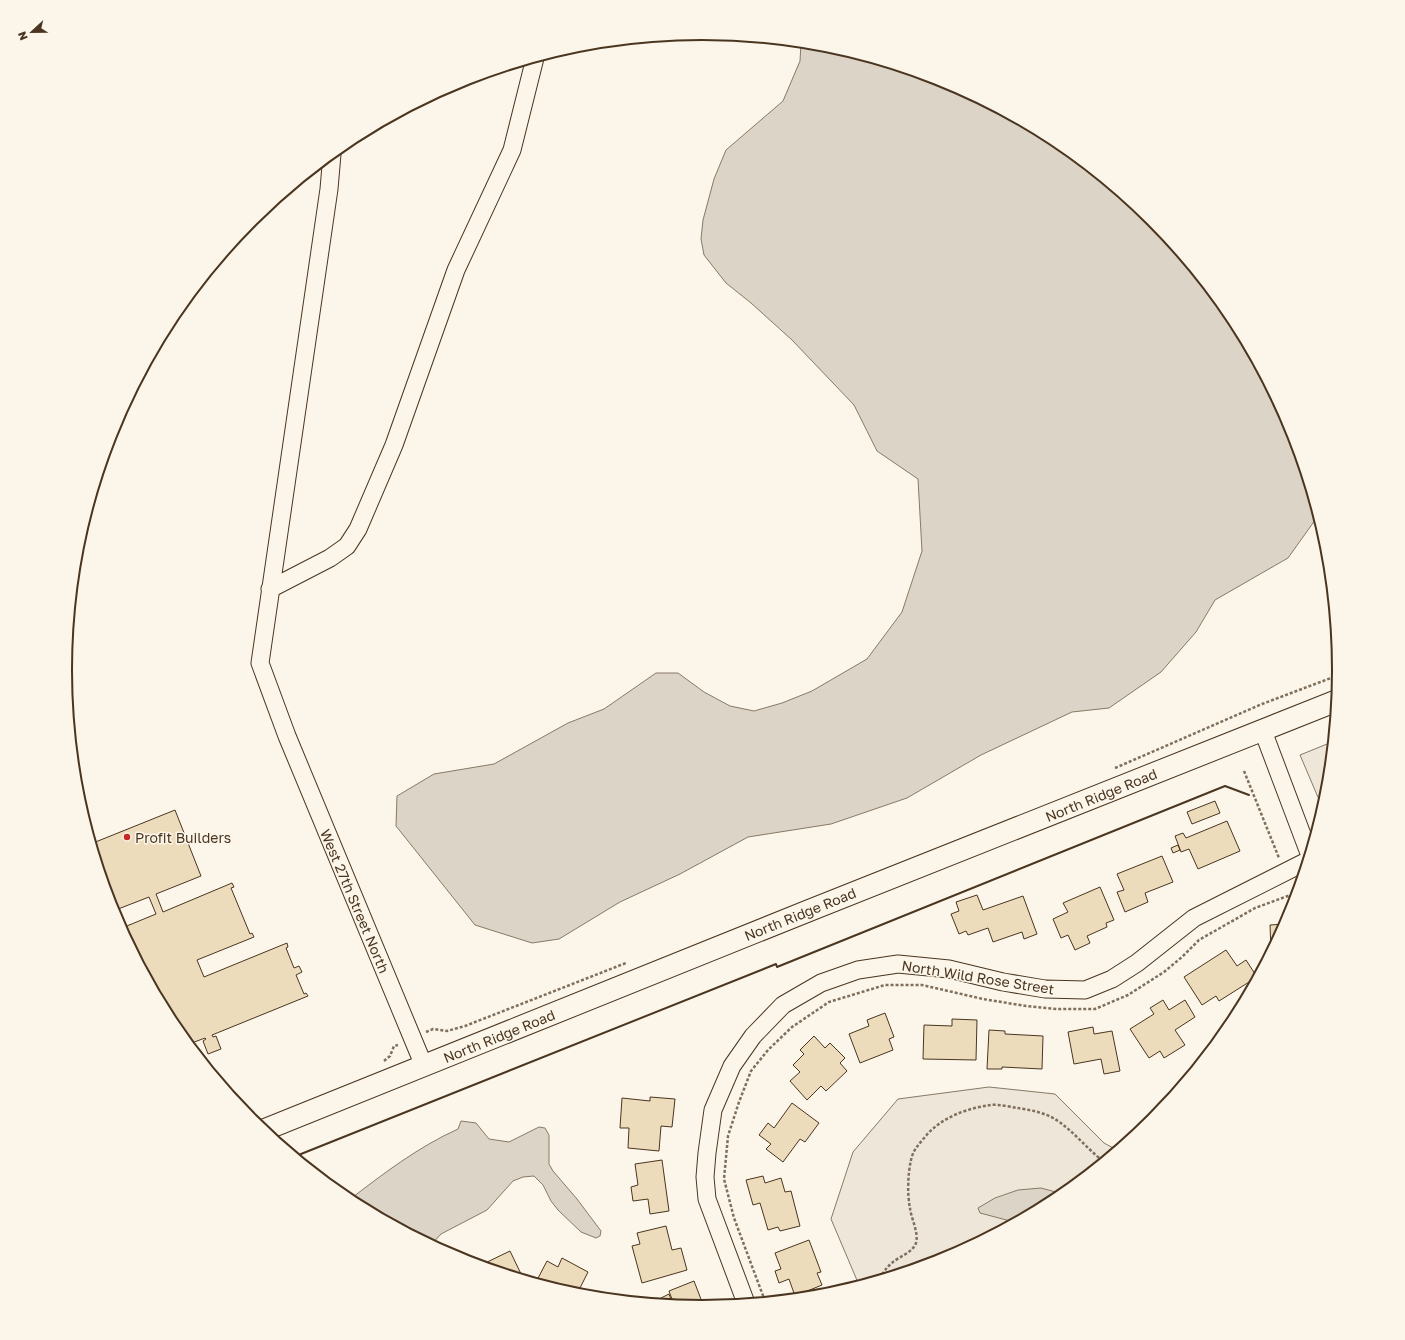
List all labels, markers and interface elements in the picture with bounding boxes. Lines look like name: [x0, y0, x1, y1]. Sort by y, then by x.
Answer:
north arrow: [12, 12, 52, 52]
text: N: [15, 30, 30, 42]
street label: North Ridge Road: [1043, 765, 1159, 825]
street label: West 27th Street North: [317, 826, 393, 976]
place label: Profit Builders: [135, 829, 231, 846]
marker: Profit Builders: [122, 832, 132, 842]
street label: North Ridge Road: [742, 884, 858, 944]
street label: North Wild Rose Street: [900, 957, 1056, 997]
street label: North Ridge Road: [441, 1006, 557, 1066]

